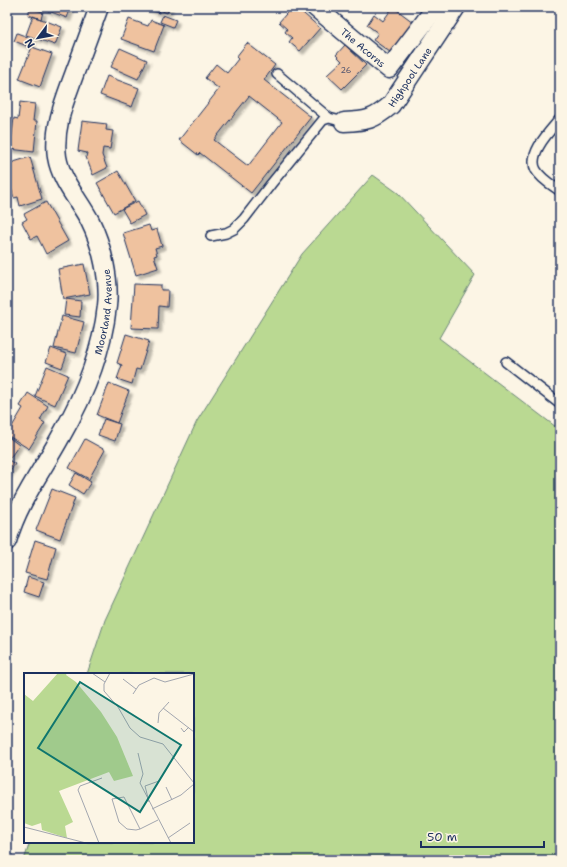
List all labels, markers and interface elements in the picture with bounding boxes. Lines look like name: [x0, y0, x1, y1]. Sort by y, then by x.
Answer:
north arrow: [18, 18, 58, 58]
street label: The Acorns: [338, 25, 388, 70]
text: N: [21, 35, 39, 51]
street label: Highpool Lane: [385, 44, 434, 110]
house number: 26: [341, 65, 352, 76]
street label: Moorland Avenue: [91, 268, 114, 356]
inset map: [24, 673, 194, 843]
scale bar: [421, 823, 544, 849]
text: 50 m: [427, 829, 457, 845]

